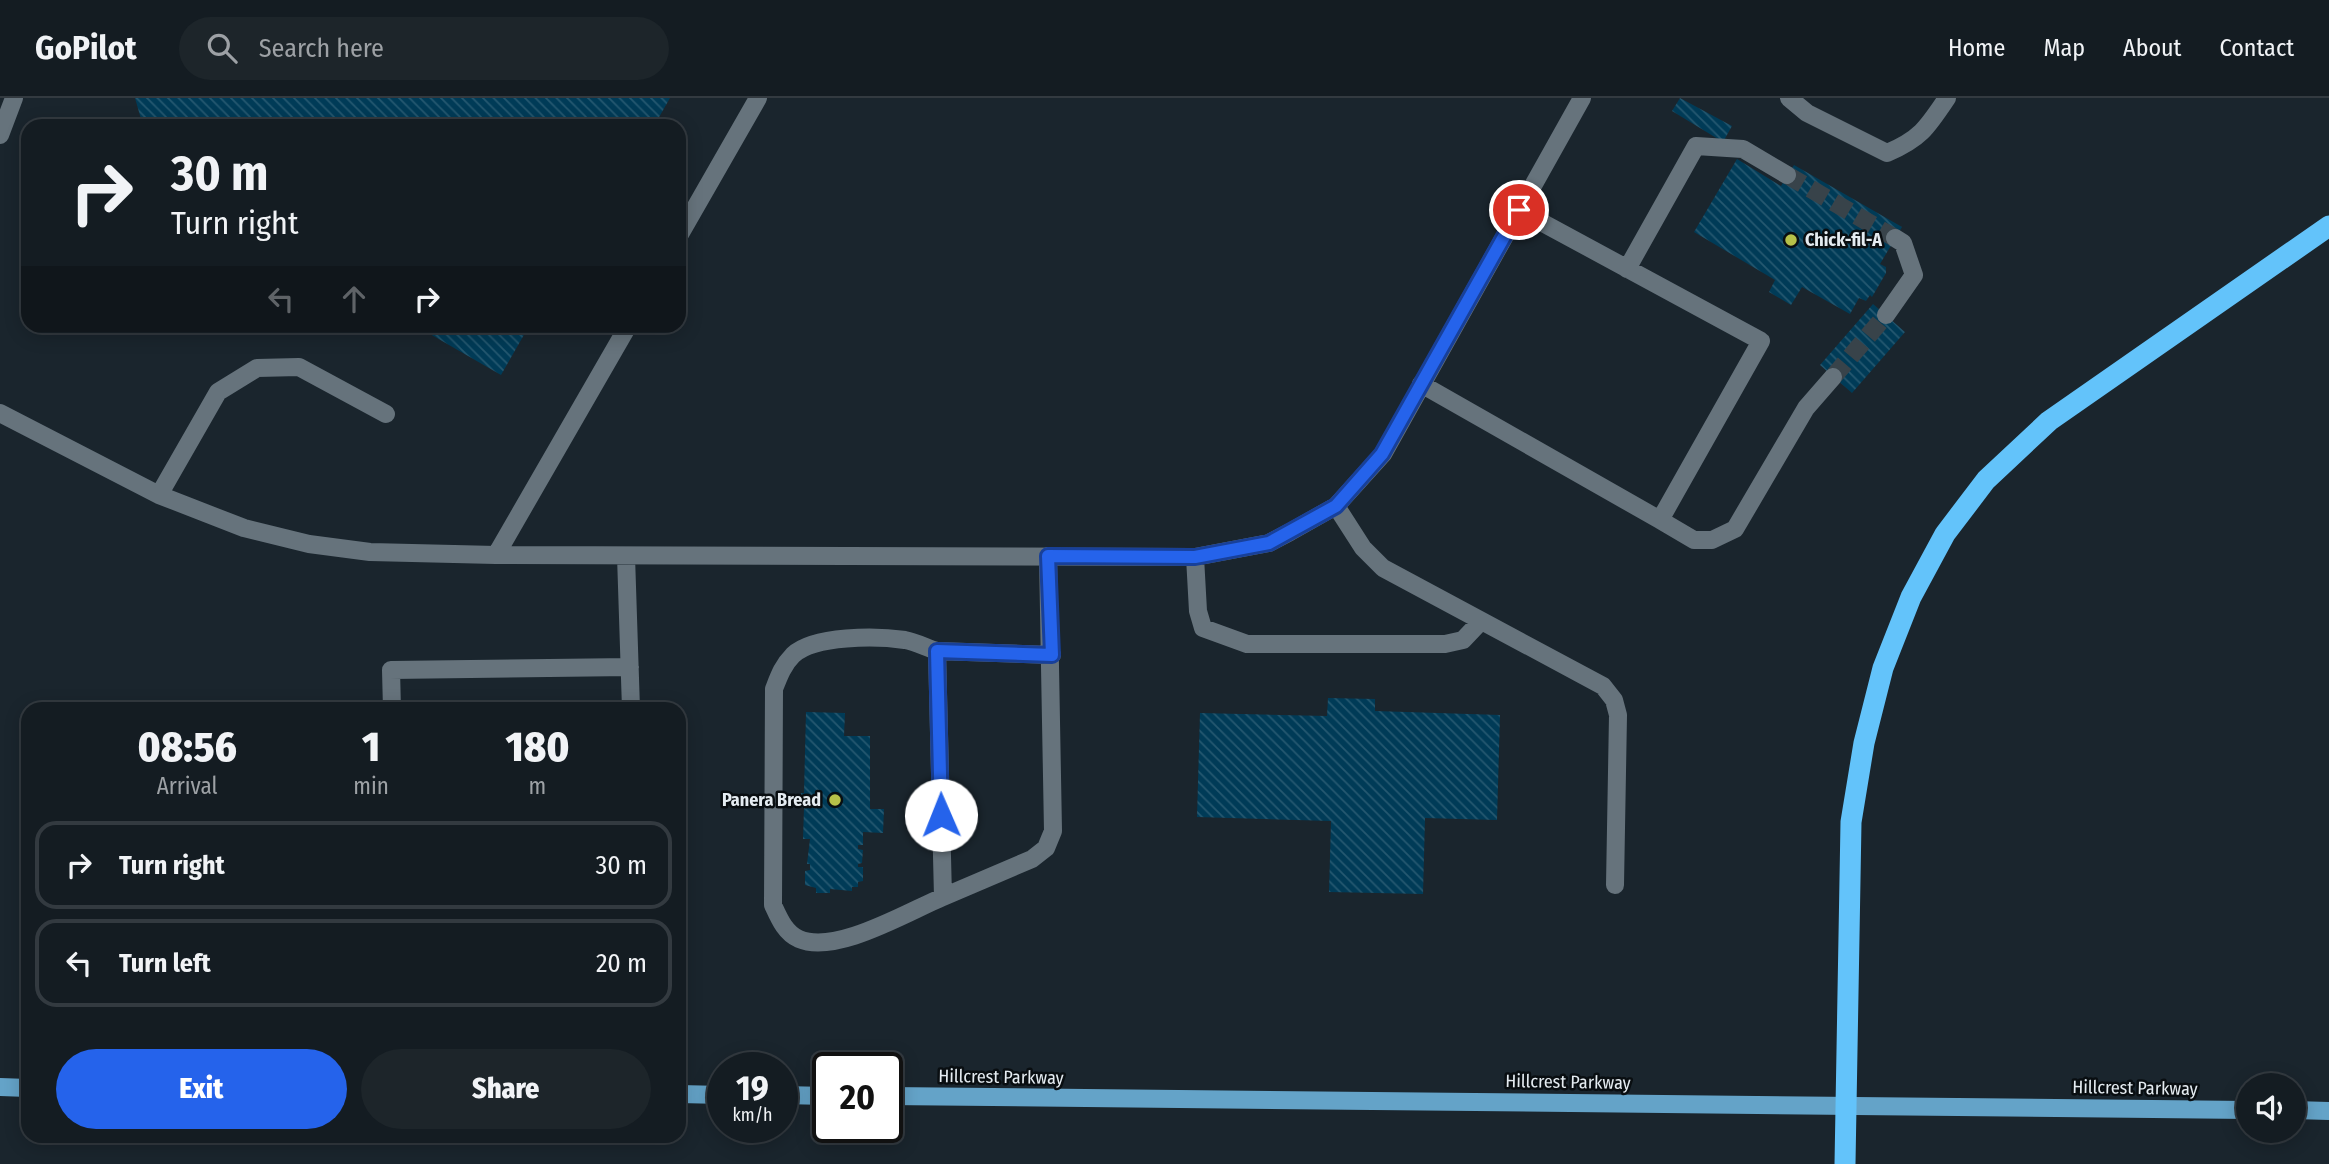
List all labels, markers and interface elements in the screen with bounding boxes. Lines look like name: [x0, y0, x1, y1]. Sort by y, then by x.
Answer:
search box: [179, 17, 669, 80]
text: GoPilot: [35, 28, 137, 68]
icon: search: [203, 29, 241, 67]
text: Search here: [259, 33, 384, 64]
text: Home: [1948, 34, 2005, 62]
text: Map: [2043, 34, 2085, 62]
text: About: [2123, 34, 2181, 62]
text: Contact: [2219, 34, 2294, 62]
text: 30 m: [171, 144, 269, 203]
icon: right: [56, 147, 147, 238]
pin: [1489, 180, 1549, 240]
icon: arrive: [1500, 191, 1538, 229]
text: Turn right: [171, 204, 298, 242]
place label: Chick-fil-A: [1805, 229, 1882, 251]
marker: Chick-fil-A: [1783, 232, 1799, 248]
icon: left: [262, 280, 300, 318]
icon: ahead: [335, 280, 373, 318]
icon: right: [408, 280, 446, 318]
text: 08:56: [138, 722, 237, 772]
text: 1: [362, 722, 380, 772]
text: 180: [505, 722, 569, 772]
text: Arrival: [157, 772, 218, 800]
text: min: [353, 772, 389, 800]
text: m: [529, 772, 546, 800]
position arrow: [904, 778, 978, 852]
place label: Panera Bread: [722, 789, 821, 811]
marker: Panera Bread: [827, 792, 843, 808]
icon: right: [60, 846, 98, 884]
text: Turn right: [119, 850, 225, 881]
text: 30 m: [596, 850, 647, 881]
icon: left: [60, 944, 98, 982]
text: Turn left: [119, 948, 211, 979]
text: 20 m: [596, 948, 647, 979]
button: Exit: [56, 1049, 347, 1129]
button: Share: [361, 1049, 651, 1129]
speed limit sign: 20: [812, 1052, 903, 1143]
street label: Hillcrest Parkway: [938, 1065, 1064, 1089]
text: 19: [736, 1067, 769, 1109]
street label: Hillcrest Parkway: [1505, 1070, 1631, 1094]
map controls: [2236, 1073, 2306, 1143]
button: sound: [2236, 1073, 2306, 1143]
street label: Hillcrest Parkway: [2072, 1076, 2198, 1100]
text: km/h: [732, 1104, 773, 1126]

